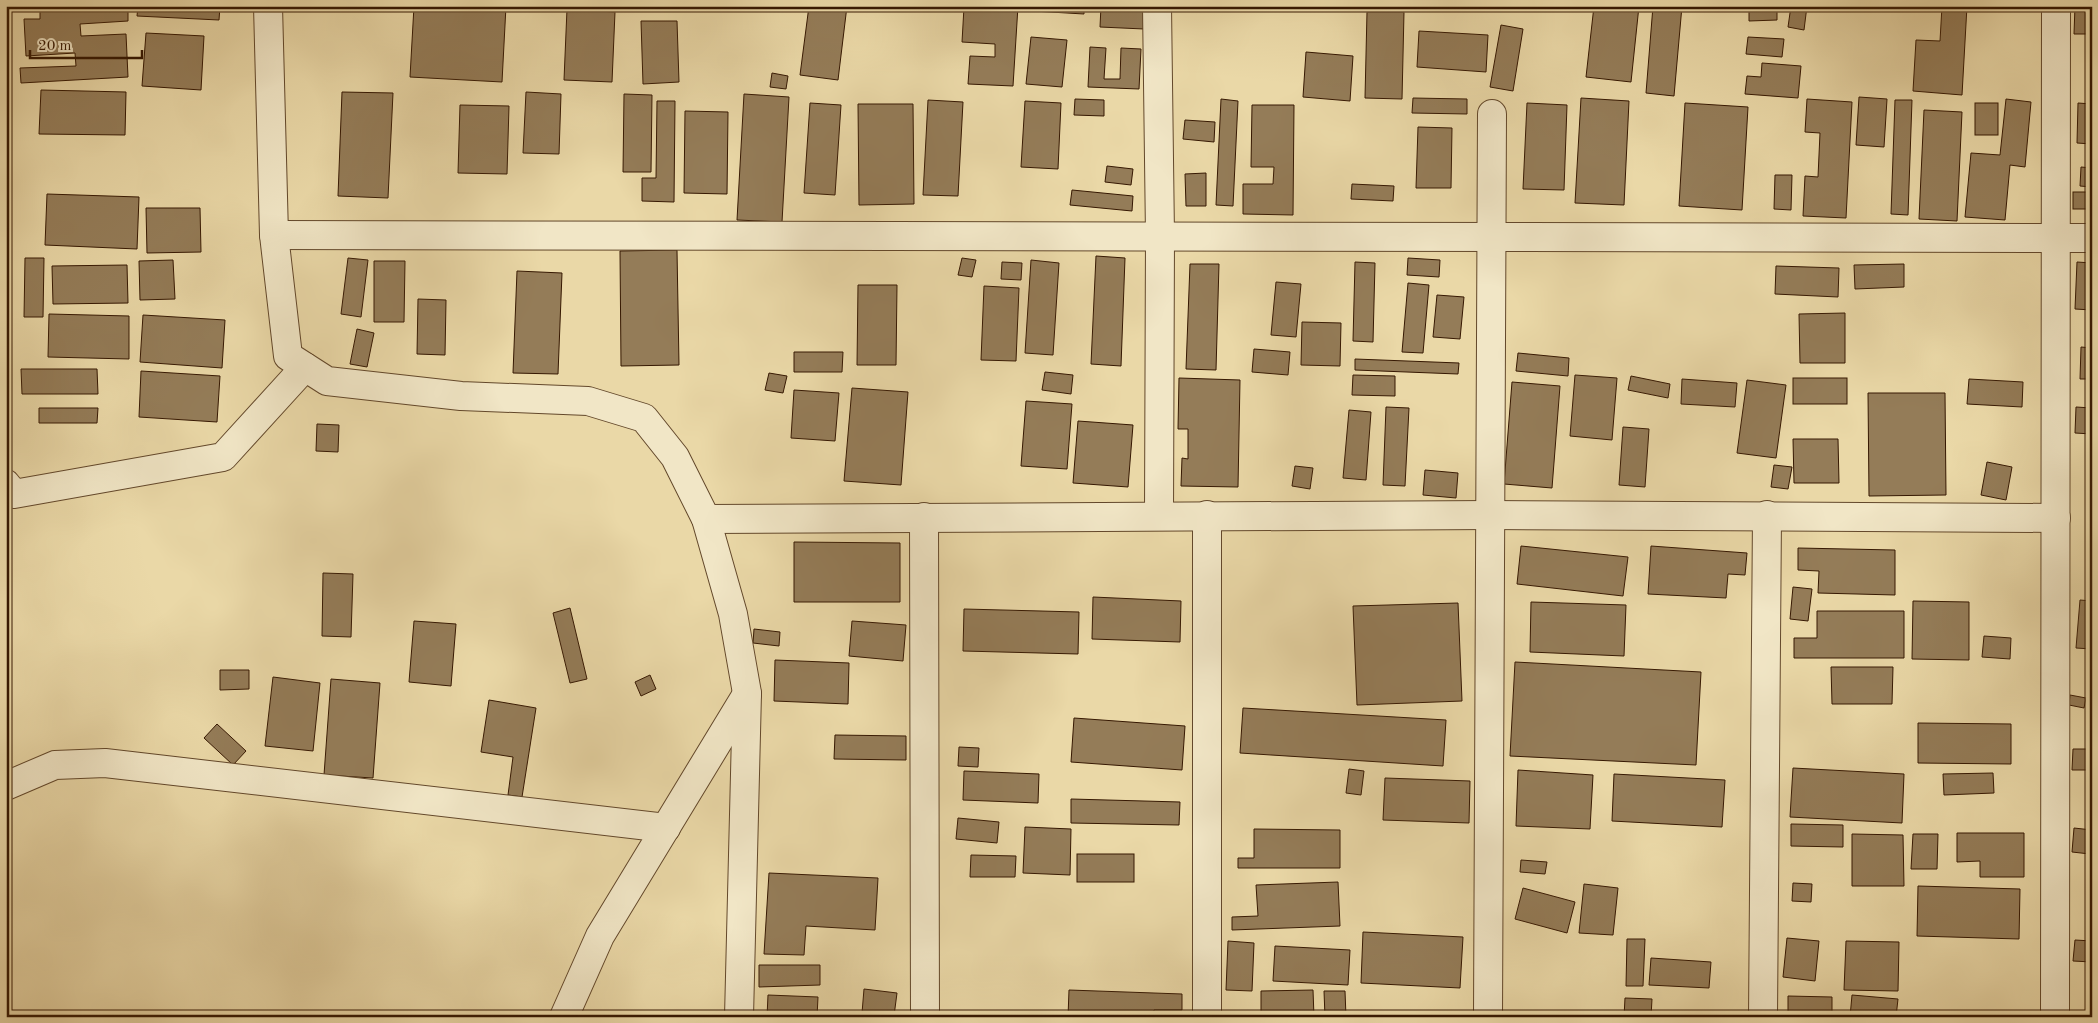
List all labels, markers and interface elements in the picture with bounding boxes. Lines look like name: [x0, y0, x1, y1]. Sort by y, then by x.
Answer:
scale bar: [30, 28, 142, 60]
text: 20 m: [38, 39, 72, 54]

